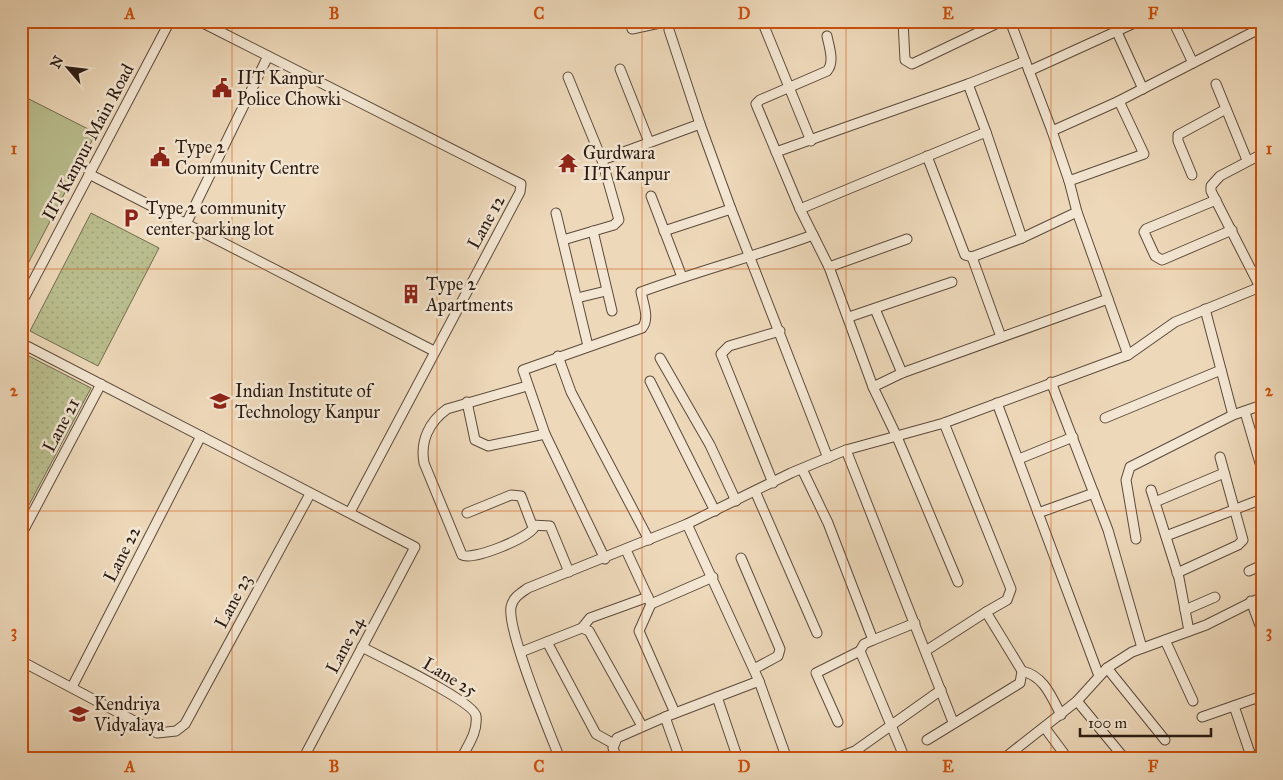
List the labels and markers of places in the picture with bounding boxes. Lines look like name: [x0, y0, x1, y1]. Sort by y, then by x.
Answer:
place label: IIT Kanpur Police Chowki: [237, 67, 341, 110]
public building icon: IIT Kanpur Police Chowki: [211, 77, 233, 99]
place label: Type 2 Community Centre: [175, 136, 319, 179]
place label: Gurdwara IIT Kanpur: [583, 142, 670, 185]
public building icon: Type 2 Community Centre: [149, 146, 171, 168]
temple icon: Gurdwara IIT Kanpur: [557, 152, 579, 174]
place label: Type 2 community center parking lot: [146, 197, 286, 241]
parking icon: Type 2 community center parking lot: [120, 207, 142, 229]
place label: Type 2 Apartments: [425, 273, 513, 316]
building icon: Type 2 Apartments: [400, 283, 422, 305]
place label: Indian Institute of Technology Kanpur: [235, 380, 380, 424]
school or university icon: Indian Institute of Technology Kanpur: [209, 390, 231, 412]
place label: Kendriya Vidyalaya: [93, 693, 165, 736]
school or university icon: Kendriya Vidyalaya: [68, 703, 90, 725]

